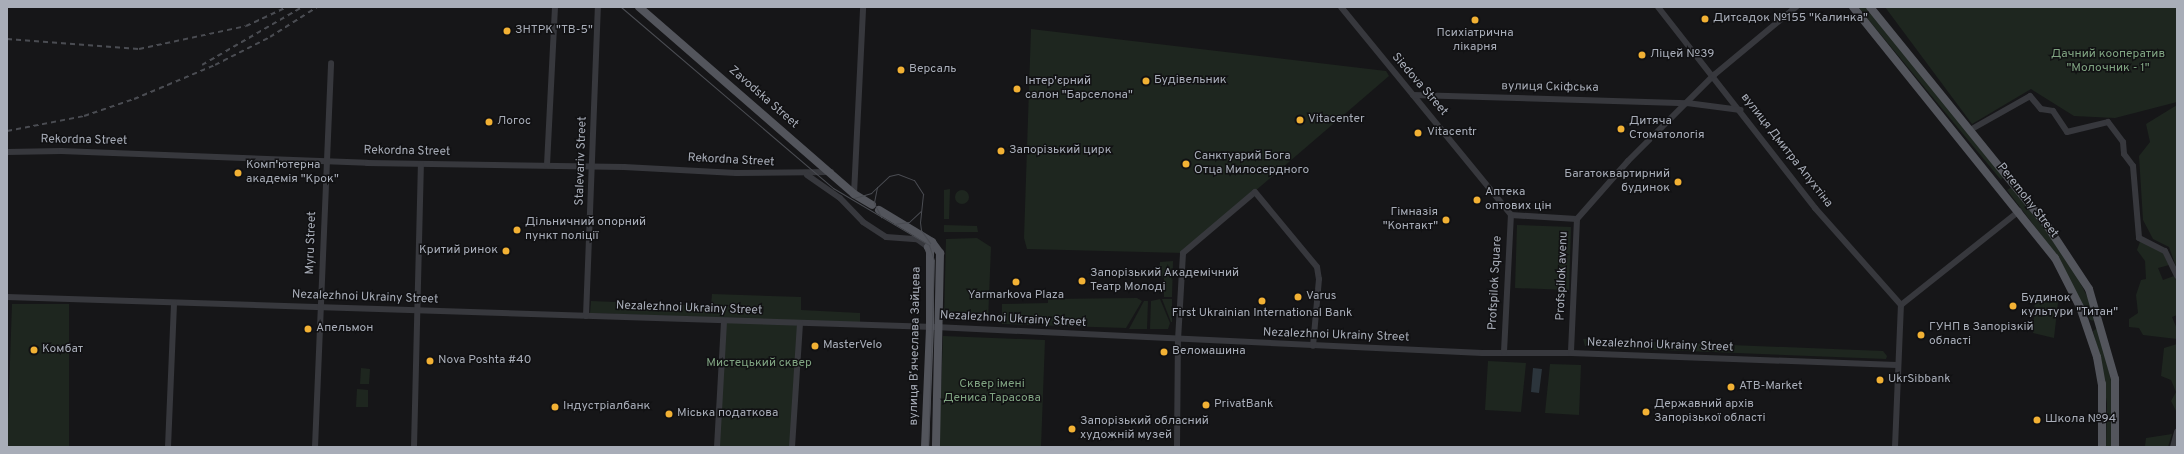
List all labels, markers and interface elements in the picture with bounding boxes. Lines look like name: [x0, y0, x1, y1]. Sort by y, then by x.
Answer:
place label: Дитсадок №155 "Калинка": [1713, 12, 1868, 26]
marker: Дитсадок №155 "Калинка": [1700, 14, 1710, 24]
marker: Психіатрична лікарня: [1470, 15, 1480, 25]
place label: ЗНТРК "ТВ-5": [515, 24, 593, 38]
marker: ЗНТРК "ТВ-5": [502, 26, 512, 36]
place label: Психіатрична лікарня: [1437, 27, 1513, 55]
place label: Ліцей №39: [1650, 48, 1714, 62]
park label: Дачний кооператив "Молочник - 1": [2051, 48, 2165, 76]
marker: Ліцей №39: [1637, 50, 1647, 60]
street label: Siedova Street: [1388, 51, 1450, 119]
place label: Версаль: [909, 63, 957, 77]
street label: Zavodska Street: [725, 64, 801, 132]
marker: Версаль: [896, 65, 906, 75]
place label: Будівельник: [1154, 74, 1227, 88]
place label: Інтер'єрний салон "Барселона": [1025, 75, 1133, 103]
marker: Будівельник: [1141, 76, 1151, 86]
street label: вулиця Скіфська: [1501, 80, 1599, 96]
marker: Інтер'єрний салон "Барселона": [1012, 84, 1022, 94]
street label: вулиця Дмитра Апухтіна: [1737, 91, 1835, 211]
place label: Vitacenter: [1308, 113, 1365, 127]
place label: Логос: [497, 115, 531, 129]
marker: Vitacenter: [1295, 115, 1305, 125]
place label: Дитяча Стоматологія: [1629, 115, 1704, 143]
street label: Stalevariv Street: [573, 116, 591, 206]
marker: Логос: [484, 117, 494, 127]
marker: Дитяча Стоматологія: [1616, 124, 1626, 134]
place label: Vitacentr: [1427, 126, 1477, 140]
marker: Vitacentr: [1412, 127, 1424, 139]
street label: Rekordna Street: [40, 133, 128, 149]
street label: Rekordna Street: [363, 144, 451, 160]
place label: Запорізький цирк: [1009, 144, 1111, 158]
marker: Запорізький цирк: [996, 146, 1006, 156]
place label: Санктуарий Бога Отца Милосердного: [1194, 150, 1309, 178]
street label: Rekordna Street: [687, 152, 775, 170]
place label: Комп'ютерна академія "Крок": [246, 159, 339, 187]
marker: Санктуарий Бога Отца Милосердного: [1181, 159, 1191, 169]
street label: Peremohy Street: [1993, 161, 2061, 241]
marker: Комп'ютерна академія "Крок": [233, 168, 243, 178]
place label: Багатоквартирний будинок: [1564, 168, 1670, 196]
marker: Багатоквартирний будинок: [1673, 177, 1683, 187]
place label: Аптека оптових цін: [1485, 186, 1552, 214]
marker: Аптека оптових цін: [1472, 195, 1482, 205]
place label: Гімназія "Контакт": [1383, 206, 1438, 234]
street label: Myru Street: [304, 211, 320, 275]
marker: Гімназія "Контакт": [1441, 215, 1451, 225]
place label: Дільничний опорний пункт поліції: [525, 216, 646, 244]
marker: Дільничний опорний пункт поліції: [512, 225, 522, 235]
street label: Profspilok avenu: [1554, 231, 1572, 321]
street label: Profspilok Square: [1486, 235, 1506, 331]
place label: Критий ринок: [419, 244, 498, 258]
marker: Критий ринок: [501, 246, 511, 256]
street label: вулиця Вʼячеслава Зайцева: [907, 266, 925, 426]
place label: Запорізький Академічний Театр Молоді: [1090, 267, 1240, 295]
marker: Запорізький Академічний Театр Молоді: [1077, 276, 1087, 286]
marker: Yarmarkova Plaza: [1011, 277, 1021, 287]
street label: Nezalezhnoi Ukrainy Street: [291, 288, 439, 308]
place label: Yarmarkova Plaza: [968, 289, 1064, 303]
place label: Varus: [1306, 290, 1336, 304]
marker: Varus: [1293, 292, 1303, 302]
place label: Будинок культури "Титан": [2021, 292, 2118, 320]
marker: First Ukrainian International Bank: [1257, 296, 1267, 306]
street label: Nezalezhnoi Ukrainy Street: [615, 299, 763, 319]
marker: Будинок культури "Титан": [2008, 301, 2018, 311]
place label: First Ukrainian International Bank: [1172, 307, 1352, 321]
street label: Nezalezhnoi Ukrainy Street: [939, 309, 1087, 331]
place label: ГУНП в Запорізкій області: [1929, 321, 2034, 349]
place label: Апельмон: [316, 322, 373, 336]
marker: Апельмон: [303, 324, 313, 334]
street label: Nezalezhnoi Ukrainy Street: [1262, 326, 1410, 346]
marker: ГУНП в Запорізкій області: [1916, 330, 1926, 340]
street label: Nezalezhnoi Ukrainy Street: [1586, 336, 1734, 356]
place label: MasterVelo: [823, 339, 882, 353]
marker: MasterVelo: [810, 341, 820, 351]
place label: Комбат: [42, 343, 83, 357]
marker: Комбат: [29, 345, 39, 355]
place label: Веломашина: [1172, 345, 1246, 359]
marker: Веломашина: [1159, 347, 1169, 357]
place label: Nova Poshta #40: [438, 354, 531, 368]
marker: Nova Poshta #40: [425, 356, 435, 366]
park label: Мистецький сквер: [706, 357, 812, 371]
place label: UkrSibbank: [1888, 373, 1951, 387]
marker: UkrSibbank: [1875, 375, 1885, 385]
park label: Сквер імені Дениса Тарасова: [943, 378, 1041, 406]
place label: ATB-Market: [1739, 380, 1802, 394]
marker: ATB-Market: [1726, 382, 1736, 392]
place label: PrivatBank: [1214, 398, 1273, 412]
place label: Державний архів Запорізької області: [1654, 398, 1766, 426]
place label: Індустріалбанк: [563, 400, 650, 414]
marker: PrivatBank: [1201, 400, 1211, 410]
marker: Індустріалбанк: [550, 402, 560, 412]
place label: Міська податкова: [677, 407, 778, 421]
marker: Державний архів Запорізької області: [1641, 407, 1651, 417]
marker: Міська податкова: [664, 409, 674, 419]
place label: Школа №94: [2045, 413, 2116, 427]
place label: Запорізький обласний художній музей: [1080, 415, 1209, 443]
marker: Школа №94: [2032, 415, 2042, 425]
marker: Запорізький обласний художній музей: [1067, 424, 1077, 434]

